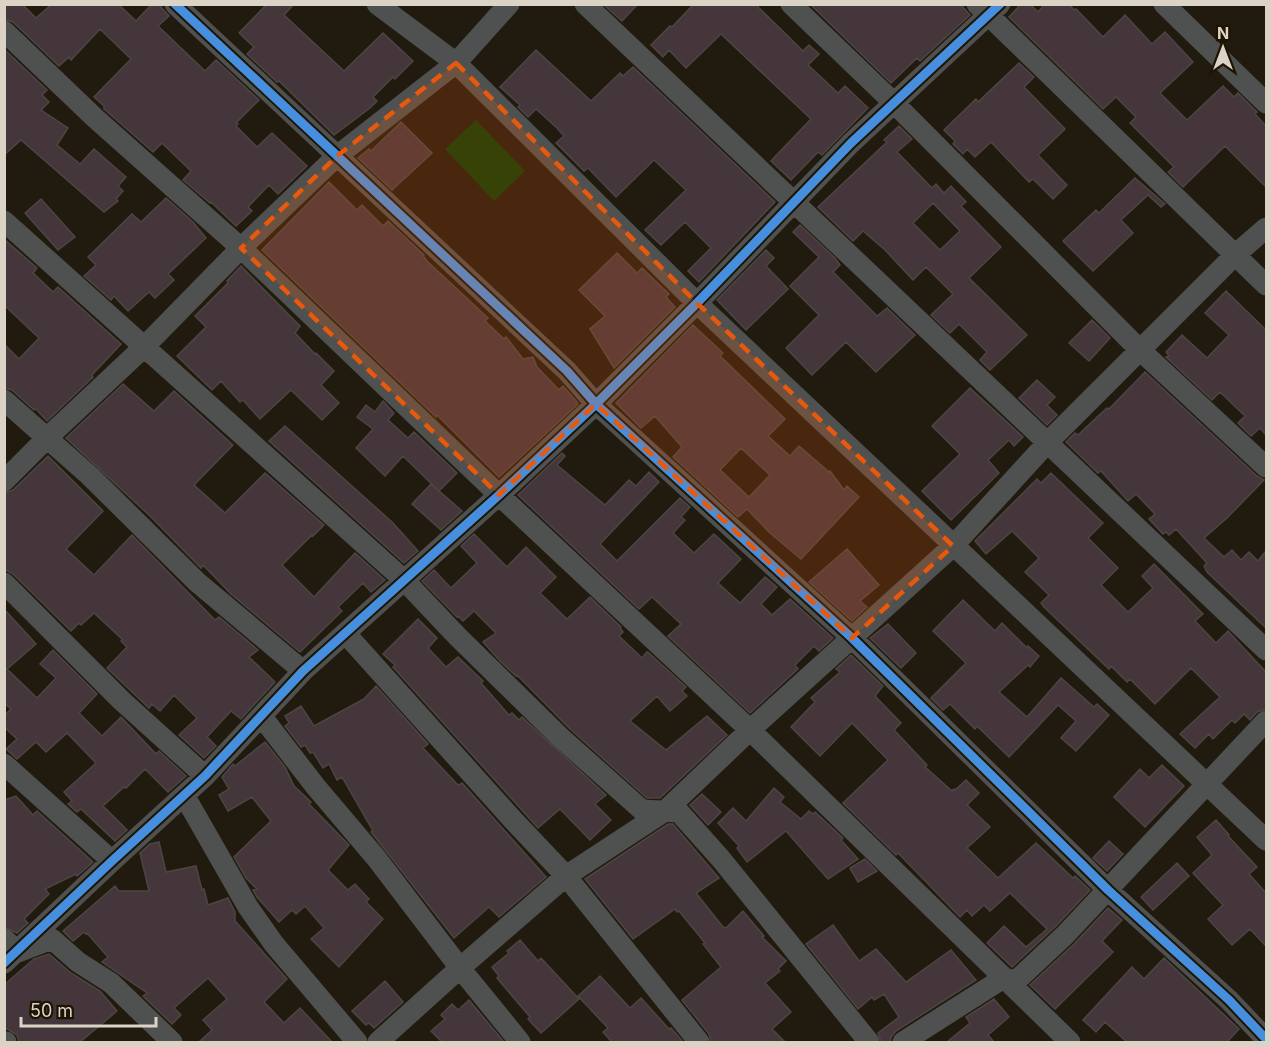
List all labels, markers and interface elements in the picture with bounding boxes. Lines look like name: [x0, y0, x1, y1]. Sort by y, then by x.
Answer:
north arrow: [1193, 18, 1253, 78]
text: N: [1217, 23, 1229, 43]
scale bar: [21, 990, 156, 1028]
text: 50 m: [30, 1000, 73, 1021]

